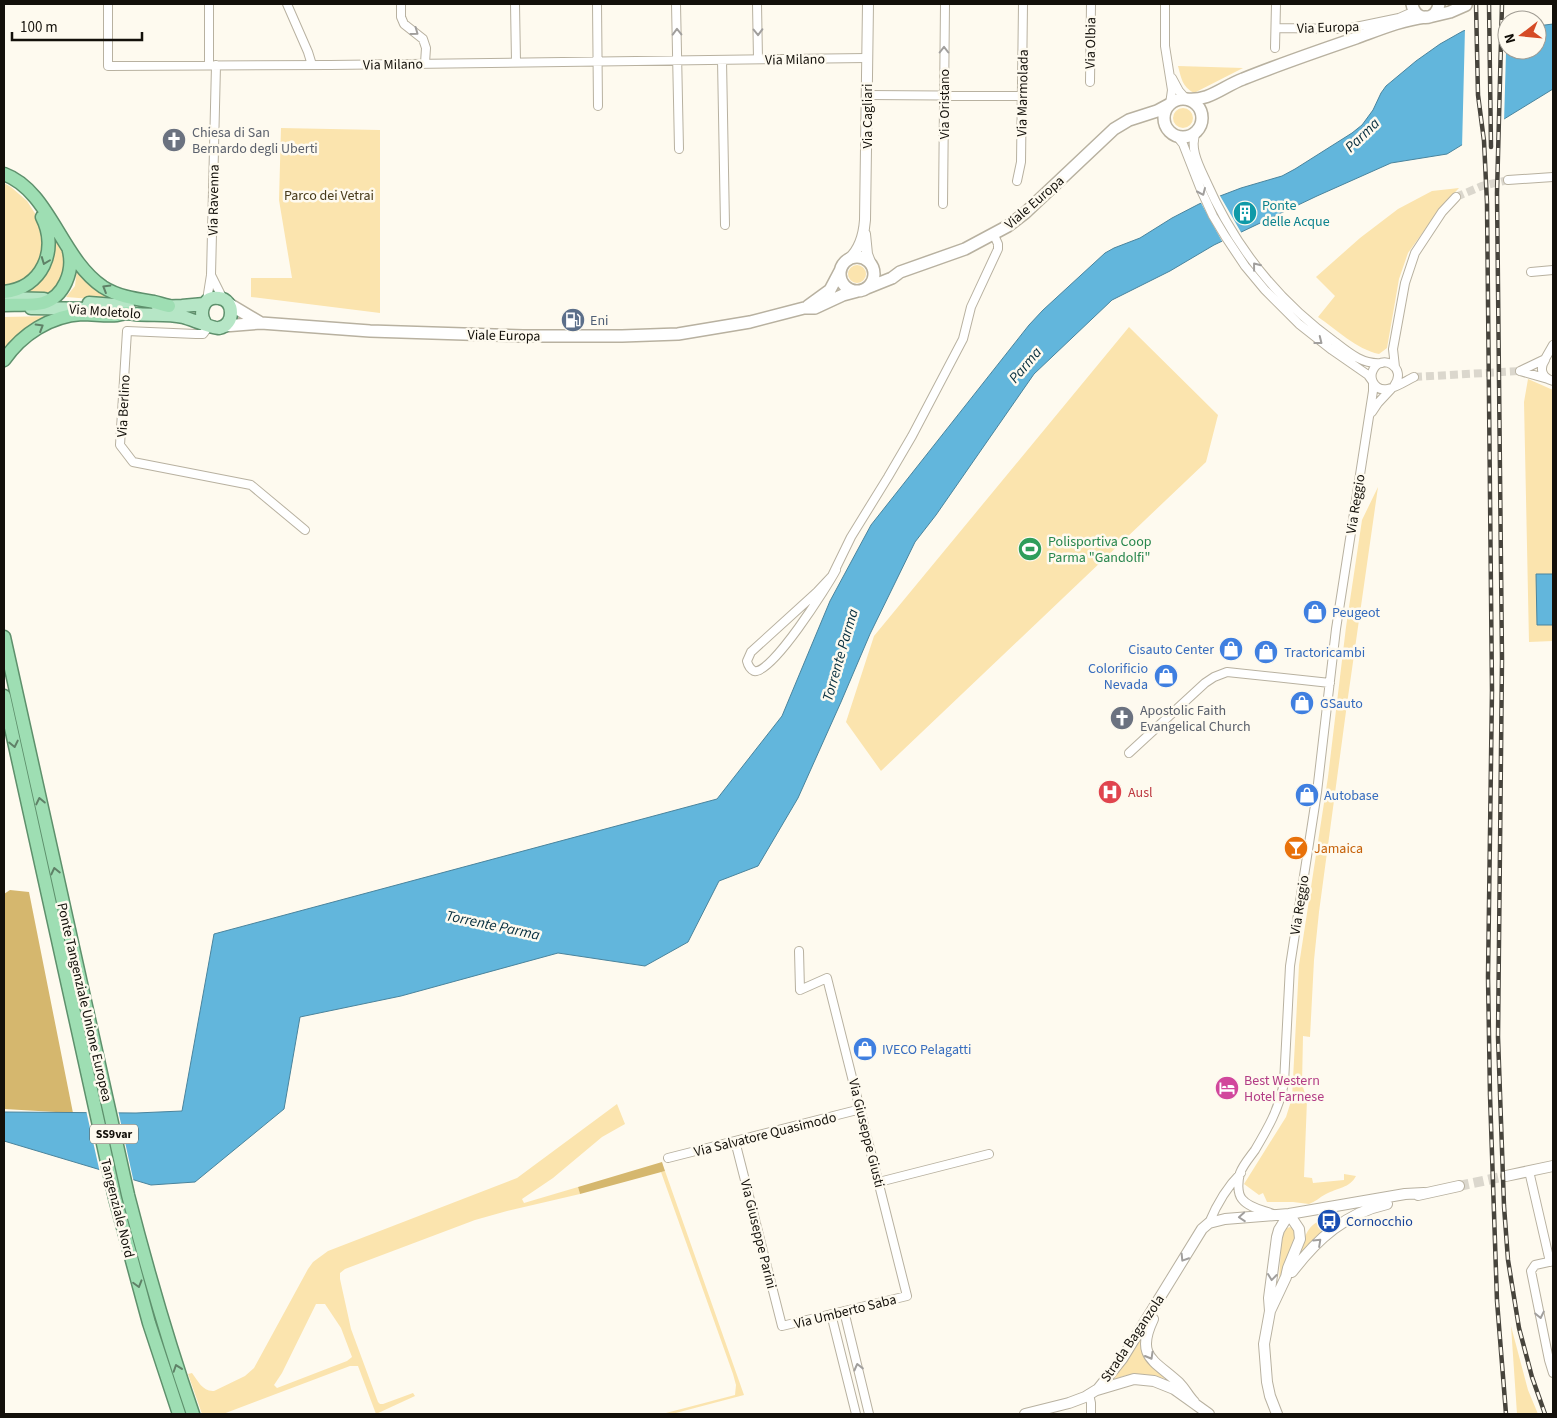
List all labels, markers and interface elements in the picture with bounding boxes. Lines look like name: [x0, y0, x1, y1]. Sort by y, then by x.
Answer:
scale bar: [12, 10, 142, 42]
north arrow: [1497, 10, 1547, 60]
text: 100 m: [20, 17, 58, 38]
street label: Via Olbia: [1081, 17, 1101, 69]
street label: Via Europa: [1296, 17, 1360, 39]
one-way arrow: [409, 27, 418, 35]
one-way arrow: [671, 28, 682, 36]
one-way arrow: [752, 28, 763, 36]
text: N: [1500, 31, 1521, 46]
one-way arrow: [939, 45, 949, 53]
street label: Via Milano: [765, 49, 825, 71]
street label: Via Marmolada: [1012, 49, 1034, 137]
street label: Via Milano: [363, 54, 423, 76]
street label: Via Oristano: [935, 69, 955, 139]
street label: Via Cagliari: [858, 84, 878, 149]
water label: Parma: [1340, 113, 1384, 157]
place label: Chiesa di San Bernardo degli Uberti: [192, 123, 318, 159]
church icon: Chiesa di San Bernardo degli Uberti: [161, 127, 187, 153]
street label: Via Ravenna: [203, 164, 225, 236]
street label: Viale Europa: [1001, 171, 1069, 234]
park label: Parco dei Vetrai: [284, 186, 374, 206]
one-way arrow: [1195, 187, 1206, 196]
place label: Ponte delle Acque: [1262, 196, 1330, 232]
building icon: Ponte delle Acque: [1232, 200, 1258, 226]
one-way arrow: [41, 256, 51, 265]
one-way arrow: [1254, 263, 1262, 272]
one-way arrow: [102, 284, 111, 294]
street label: Via Moletolo: [68, 300, 142, 324]
fuel station icon: Eni: [560, 307, 586, 333]
place label: Eni: [590, 311, 608, 331]
one-way arrow: [34, 324, 43, 334]
street label: Viale Europa: [467, 325, 541, 347]
one-way arrow: [1313, 335, 1322, 343]
water label: Parma: [1004, 343, 1047, 388]
street label: Via Berlino: [112, 374, 136, 438]
street label: Via Reggio: [1341, 473, 1371, 535]
place label: Polisportiva Coop Parma "Gandolfi": [1048, 532, 1152, 568]
sports icon: Polisportiva Coop Parma "Gandolfi": [1017, 536, 1043, 562]
shop icon: Peugeot: [1302, 599, 1328, 625]
place label: Peugeot: [1332, 603, 1380, 623]
water label: Torrente Parma: [817, 606, 864, 704]
shop icon: Cisauto Center: [1218, 636, 1244, 662]
shop icon: Tractoricambi: [1253, 639, 1279, 665]
place label: Cisauto Center: [1128, 640, 1214, 660]
place label: Tractoricambi: [1284, 643, 1365, 663]
place label: Colorificio Nevada: [1088, 659, 1148, 695]
shop icon: Colorificio Nevada: [1153, 663, 1179, 689]
shop icon: GSauto: [1289, 690, 1315, 716]
place label: GSauto: [1320, 694, 1363, 714]
place label: Apostolic Faith Evangelical Church: [1140, 701, 1251, 737]
church icon: Apostolic Faith Evangelical Church: [1109, 705, 1135, 731]
one-way arrow: [8, 740, 19, 748]
hospital icon: Ausl: [1097, 779, 1123, 805]
shop icon: Autobase: [1294, 782, 1320, 808]
place label: Ausl: [1128, 783, 1153, 803]
place label: Autobase: [1324, 786, 1379, 806]
one-way arrow: [35, 797, 46, 806]
bar icon: Jamaica: [1283, 835, 1309, 861]
place label: Jamaica: [1314, 839, 1363, 859]
one-way arrow: [51, 866, 61, 875]
street label: Via Reggio: [1285, 874, 1315, 936]
street label: Ponte Tangenziale Unione Europea: [51, 901, 117, 1104]
water label: Torrente Parma: [444, 905, 542, 946]
shop icon: IVECO Pelagatti: [852, 1036, 878, 1062]
place label: IVECO Pelagatti: [882, 1040, 971, 1060]
place label: Best Western Hotel Farnese: [1244, 1071, 1324, 1107]
hotel icon: Best Western Hotel Farnese: [1214, 1075, 1240, 1101]
street label: Via Giuseppe Giusti: [843, 1077, 889, 1190]
street label: Via Salvatore Quasimodo: [692, 1108, 839, 1162]
road number: SS9var: [90, 1124, 138, 1144]
street label: Tangenziale Nord: [95, 1157, 139, 1260]
street label: Via Giuseppe Parini: [735, 1177, 781, 1291]
bus stop icon: Cornocchio: [1316, 1208, 1342, 1234]
one-way arrow: [1238, 1212, 1246, 1223]
place label: Cornocchio: [1346, 1212, 1413, 1232]
one-way arrow: [1312, 1239, 1321, 1248]
one-way arrow: [1181, 1252, 1191, 1261]
one-way arrow: [1267, 1273, 1278, 1281]
one-way arrow: [132, 1279, 142, 1287]
street label: Via Umberto Saba: [792, 1290, 898, 1334]
street label: Strada Baganzola: [1096, 1291, 1170, 1386]
one-way arrow: [1534, 1311, 1545, 1320]
one-way arrow: [1144, 1351, 1154, 1360]
one-way arrow: [853, 1362, 864, 1371]
one-way arrow: [173, 1364, 183, 1373]

